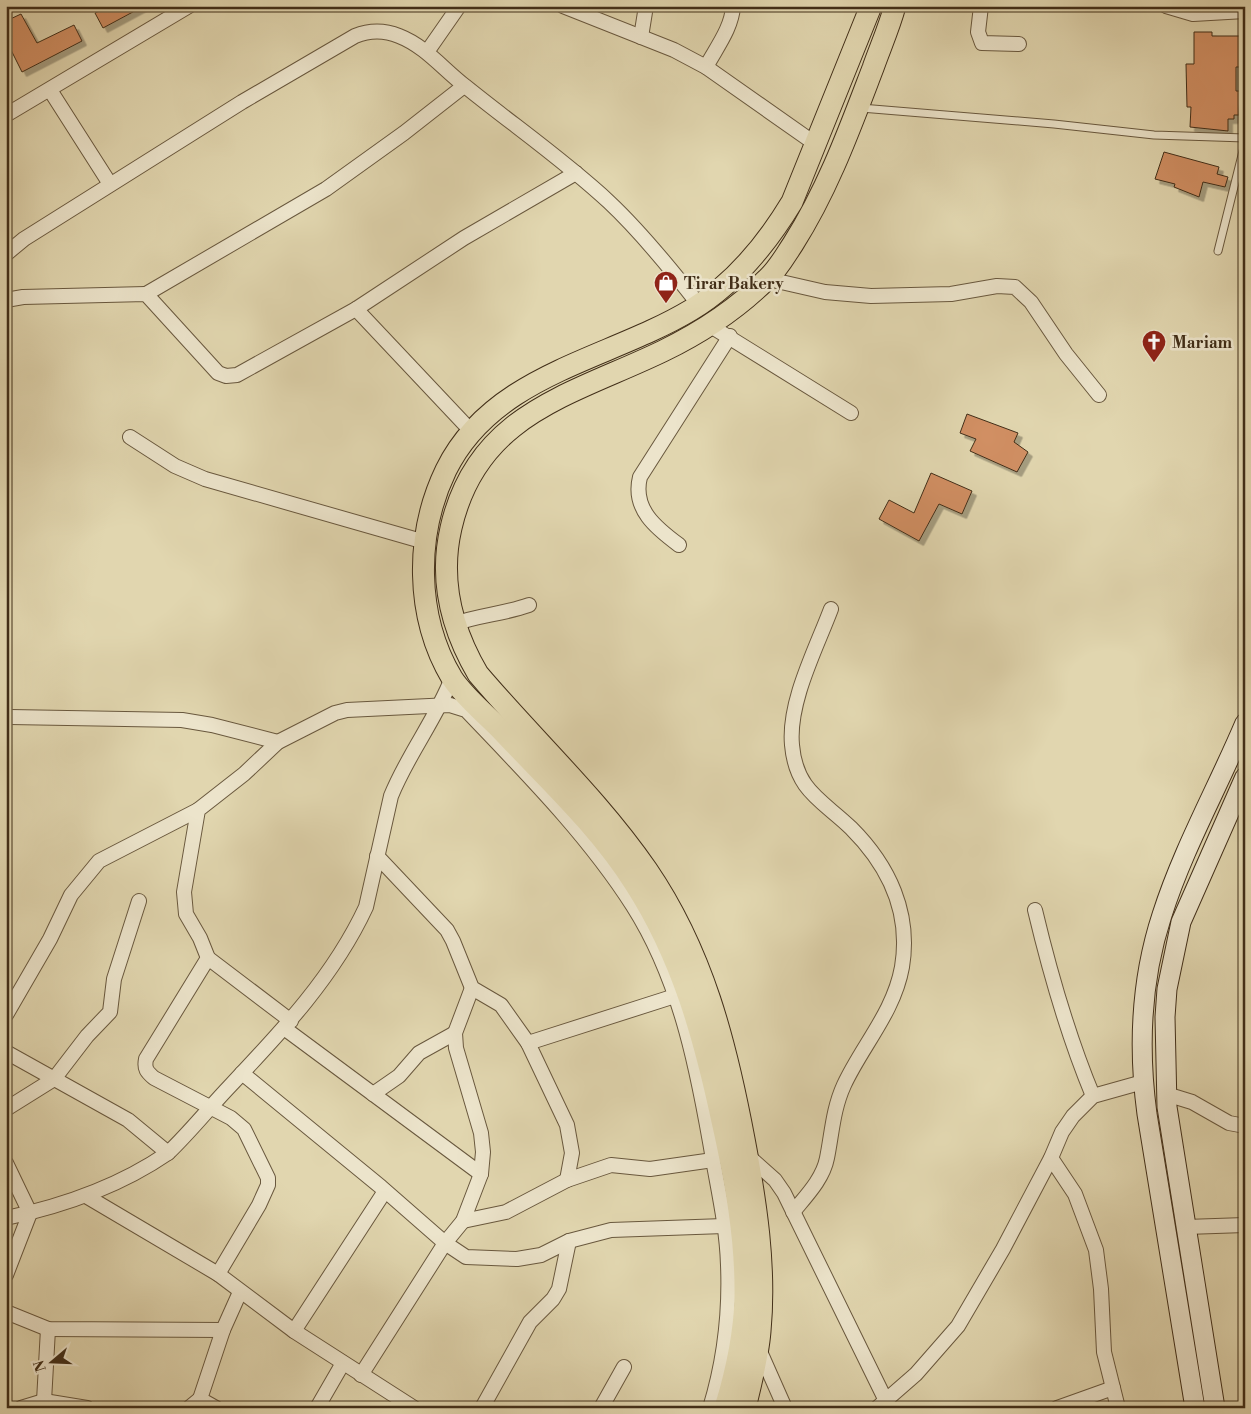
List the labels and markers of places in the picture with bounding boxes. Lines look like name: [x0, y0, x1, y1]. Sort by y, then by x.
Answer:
shop icon: Tirar Bakery: [653, 270, 679, 304]
place label: Tirar Bakery: [684, 274, 784, 294]
church icon: Mariam: [1141, 329, 1167, 363]
place label: Mariam: [1172, 333, 1233, 353]

